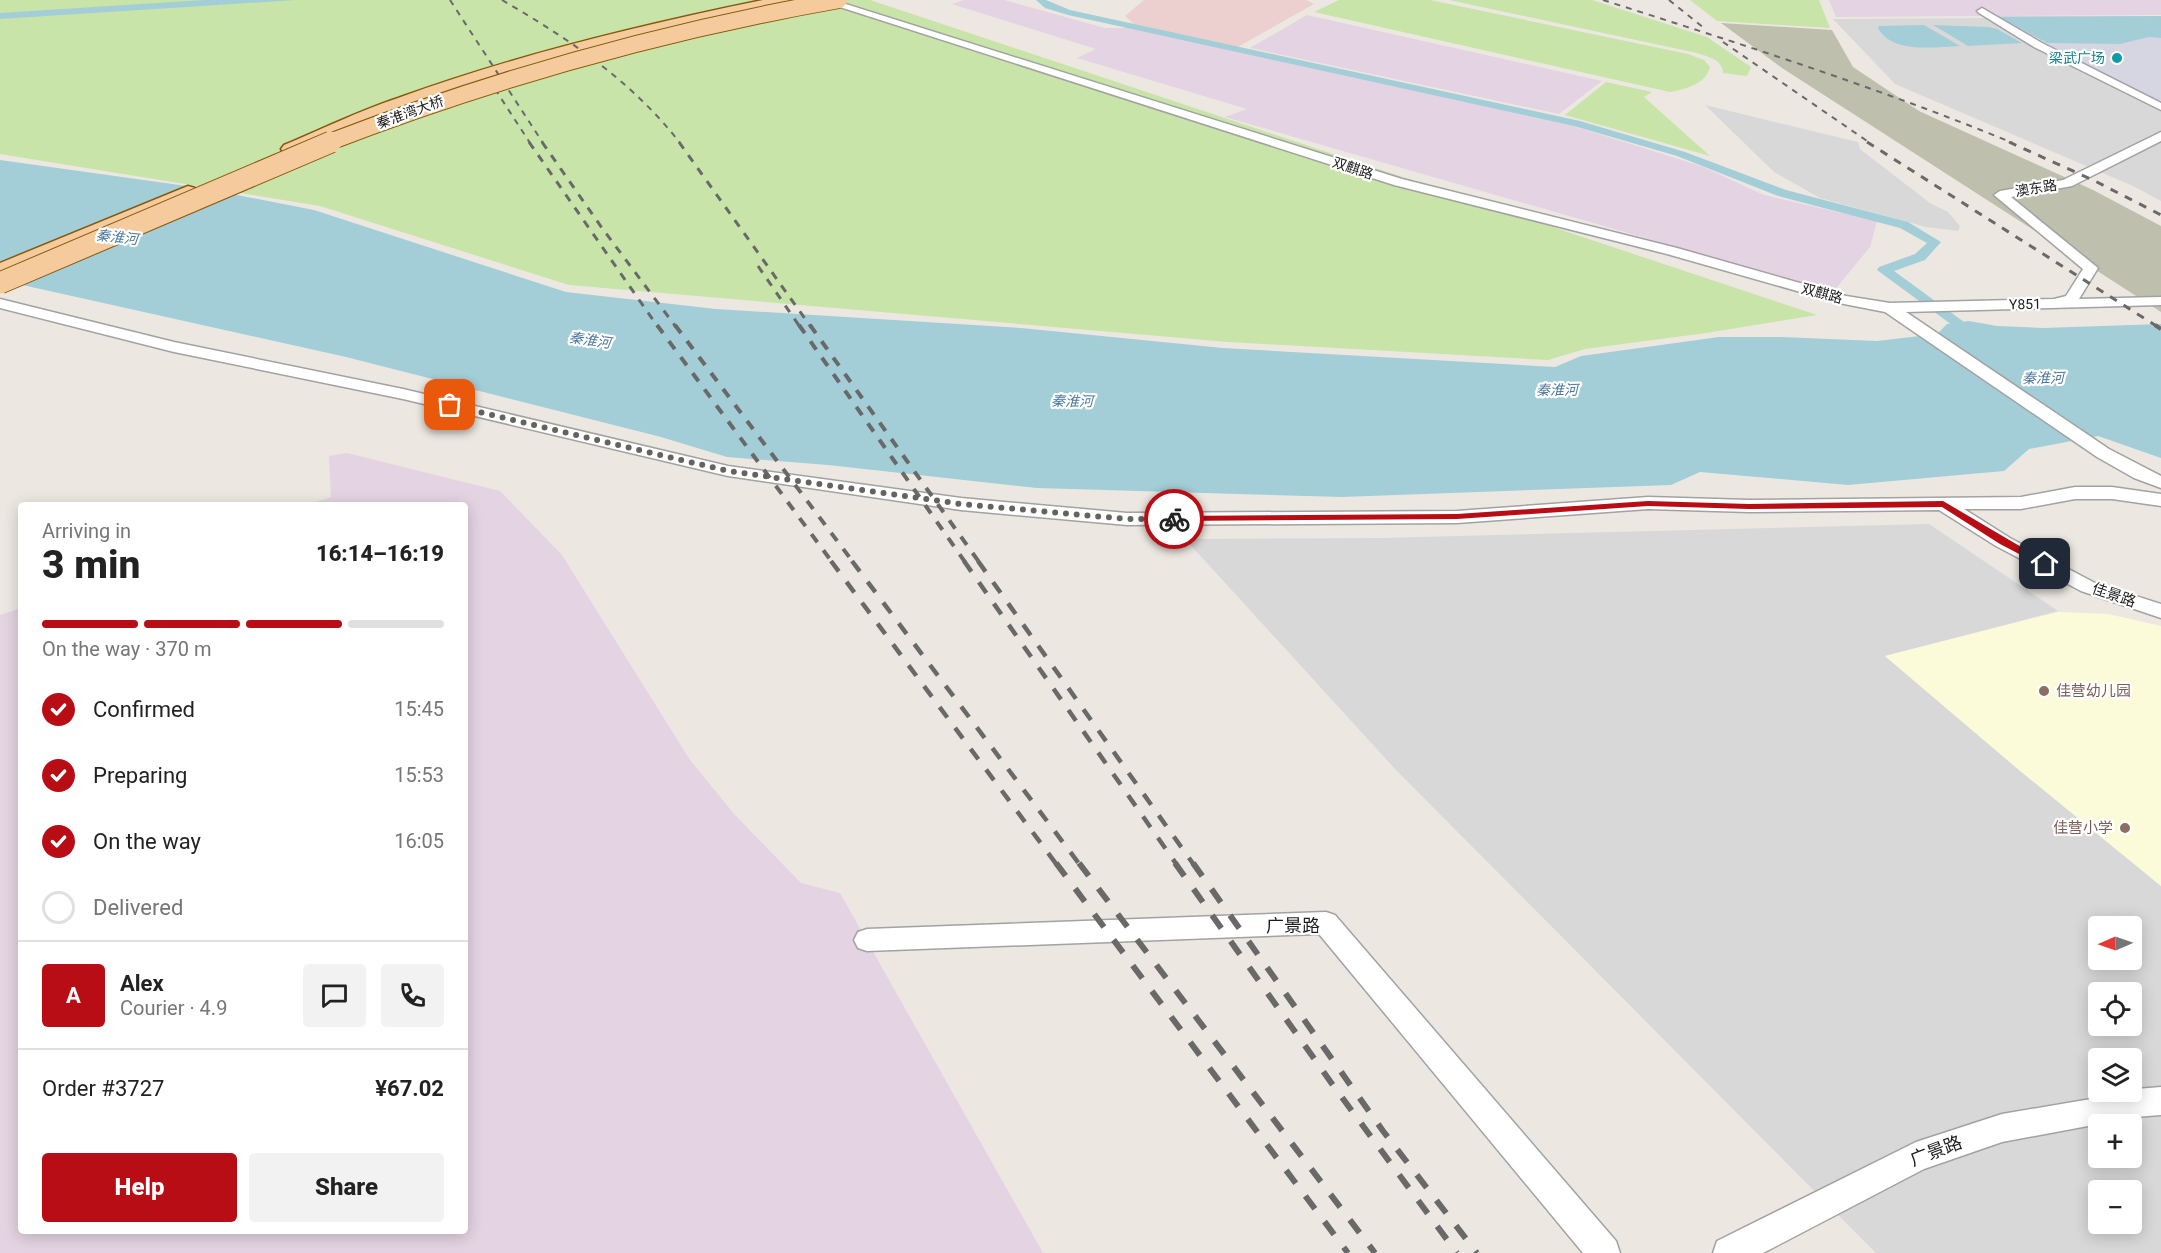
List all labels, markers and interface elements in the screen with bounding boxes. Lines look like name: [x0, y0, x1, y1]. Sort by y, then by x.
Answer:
place label: 梁武广场: [2049, 50, 2105, 66]
marker: 梁武广场: [2110, 51, 2124, 65]
street label: 秦淮湾大桥: [374, 93, 446, 131]
street label: 双麒路: [1331, 154, 1375, 182]
street label: 澳东路: [2014, 177, 2058, 199]
water label: 秦淮河: [95, 227, 142, 247]
street label: 双麒路: [1800, 280, 1844, 306]
street label: Y851: [2009, 296, 2041, 312]
water label: 秦淮河: [568, 329, 615, 351]
water label: 秦淮河: [2022, 370, 2067, 386]
pin: [424, 379, 475, 430]
water label: 秦淮河: [1536, 382, 1581, 398]
icon: bag: [433, 388, 466, 421]
water label: 秦淮河: [1051, 393, 1096, 409]
courier: [1144, 489, 1204, 549]
icon: bike: [1158, 503, 1191, 536]
text: Arriving in: [42, 519, 131, 543]
pin: [2019, 538, 2070, 589]
text: 16:14–16:19: [316, 541, 444, 566]
text: 3 min: [42, 542, 140, 588]
icon: home: [2028, 547, 2061, 580]
street label: 佳景路: [2090, 579, 2138, 611]
text: On the way · 370 m: [42, 637, 211, 661]
place label: 佳营幼儿园: [2056, 682, 2131, 700]
marker: 佳营幼儿园: [2037, 684, 2051, 698]
icon: check: [42, 693, 75, 726]
text: Confirmed: [93, 697, 195, 722]
text: 15:45: [394, 697, 444, 721]
icon: check: [42, 759, 75, 792]
text: Preparing: [93, 763, 187, 788]
text: 15:53: [394, 763, 444, 787]
place label: 佳营小学: [2053, 819, 2113, 837]
marker: 佳营小学: [2118, 821, 2132, 835]
icon: check: [42, 825, 75, 858]
text: On the way: [93, 829, 201, 854]
text: 16:05: [394, 829, 444, 853]
text: Delivered: [93, 895, 183, 920]
street label: 广景路: [1266, 915, 1320, 936]
north arrow: [2088, 916, 2142, 970]
map controls: [2088, 916, 2142, 1234]
button: chat: [303, 964, 366, 1027]
button: phone: [381, 964, 444, 1027]
text: Alex: [120, 971, 164, 996]
button: locate: [2088, 982, 2142, 1036]
text: A: [66, 983, 81, 1008]
text: Courier · 4.9: [120, 996, 227, 1020]
button: layers: [2088, 1048, 2142, 1102]
text: Order #3727: [42, 1076, 164, 1101]
text: ¥67.02: [375, 1076, 444, 1101]
button: +: [2088, 1114, 2142, 1168]
street label: 广景路: [1907, 1131, 1965, 1170]
button: Help: [42, 1153, 237, 1222]
button: Share: [249, 1153, 444, 1222]
button: −: [2088, 1180, 2142, 1234]

